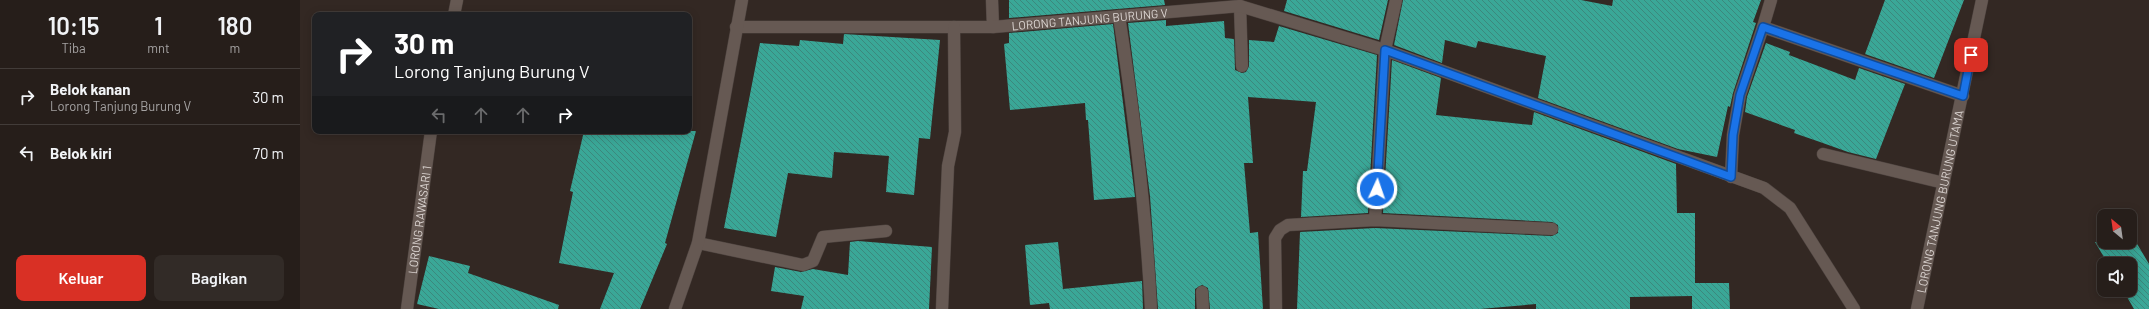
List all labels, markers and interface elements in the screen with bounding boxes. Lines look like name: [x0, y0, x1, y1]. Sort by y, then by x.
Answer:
street label: LORONG TANJUNG BURUNG V: [1011, 5, 1168, 32]
text: 10:15: [48, 11, 100, 40]
text: 1: [154, 11, 163, 40]
text: 180: [217, 11, 252, 40]
text: 30 m: [394, 26, 454, 60]
icon: right: [328, 28, 380, 80]
pin: [1954, 38, 1988, 72]
text: Tiba: [61, 40, 86, 56]
text: mnt: [147, 40, 170, 56]
text: m: [229, 40, 240, 56]
icon: arrive: [1960, 44, 1982, 66]
text: Lorong Tanjung Burung V: [394, 60, 590, 82]
text: Belok kanan: [50, 80, 130, 98]
icon: right: [16, 86, 38, 108]
text: 30 m: [252, 88, 284, 106]
text: Lorong Tanjung Burung V: [50, 98, 191, 114]
icon: left: [428, 104, 450, 126]
icon: ahead: [470, 104, 492, 126]
icon: ahead: [512, 104, 534, 126]
icon: right: [554, 104, 576, 126]
street label: LORONG TANJUNG BURUNG UTAMA: [1914, 109, 1966, 294]
icon: left: [16, 142, 38, 164]
text: Belok kiri: [50, 144, 112, 162]
text: 70 m: [253, 144, 284, 162]
street label: LORONG RAWASARI 1: [405, 165, 433, 275]
position arrow: [1356, 168, 1398, 210]
north arrow: [2097, 209, 2137, 249]
map controls: [2097, 209, 2137, 297]
button: Keluar: [16, 255, 146, 301]
button: Bagikan: [154, 255, 284, 301]
button: sound: [2097, 257, 2137, 297]

